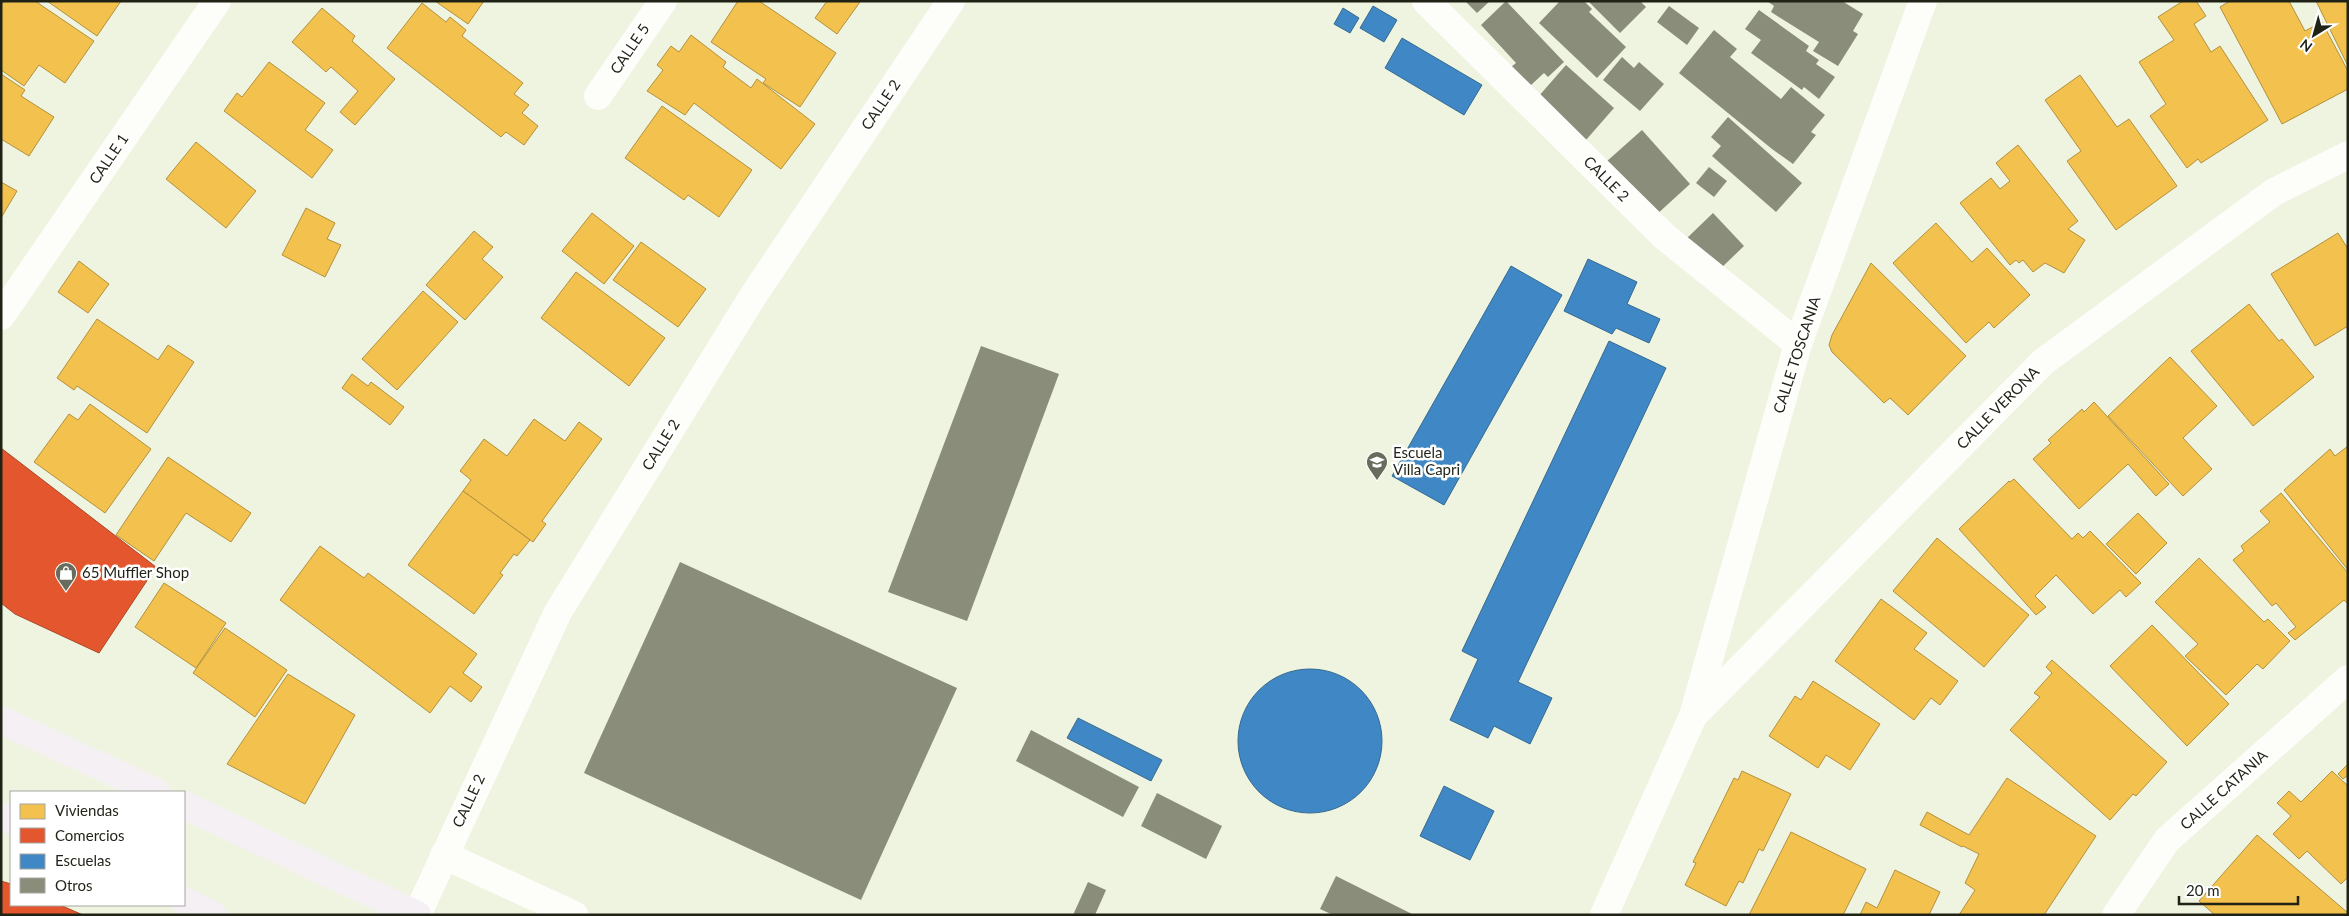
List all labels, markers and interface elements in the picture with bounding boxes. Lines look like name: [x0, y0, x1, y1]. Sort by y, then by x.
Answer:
north arrow: [2289, 10, 2339, 60]
street label: CALLE 5: [606, 20, 653, 77]
text: N: [2296, 36, 2315, 56]
street label: CALLE 2: [857, 76, 904, 133]
street label: CALLE 1: [85, 130, 132, 187]
street label: CALLE 2: [1580, 152, 1633, 205]
street label: CALLE TOSCANIA: [1769, 293, 1824, 416]
street label: CALLE VERONA: [1952, 362, 2043, 452]
street label: CALLE 2: [637, 416, 683, 473]
place label: Escuela Villa Capri: [1393, 443, 1460, 478]
school or university icon: Escuela Villa Capri: [1365, 450, 1389, 481]
shop icon: 65 Muffler Shop: [54, 561, 78, 592]
place label: 65 Muffler Shop: [82, 563, 189, 581]
street label: CALLE CATANIA: [2176, 745, 2271, 833]
street label: CALLE 2: [448, 771, 488, 830]
legend: [10, 791, 185, 906]
text: Viviendas: [55, 801, 119, 819]
text: Comercios: [55, 826, 125, 844]
text: Escuelas: [55, 851, 111, 869]
scale bar: [2179, 874, 2298, 906]
text: Otros: [55, 876, 93, 894]
text: 20 m: [2186, 881, 2220, 899]

